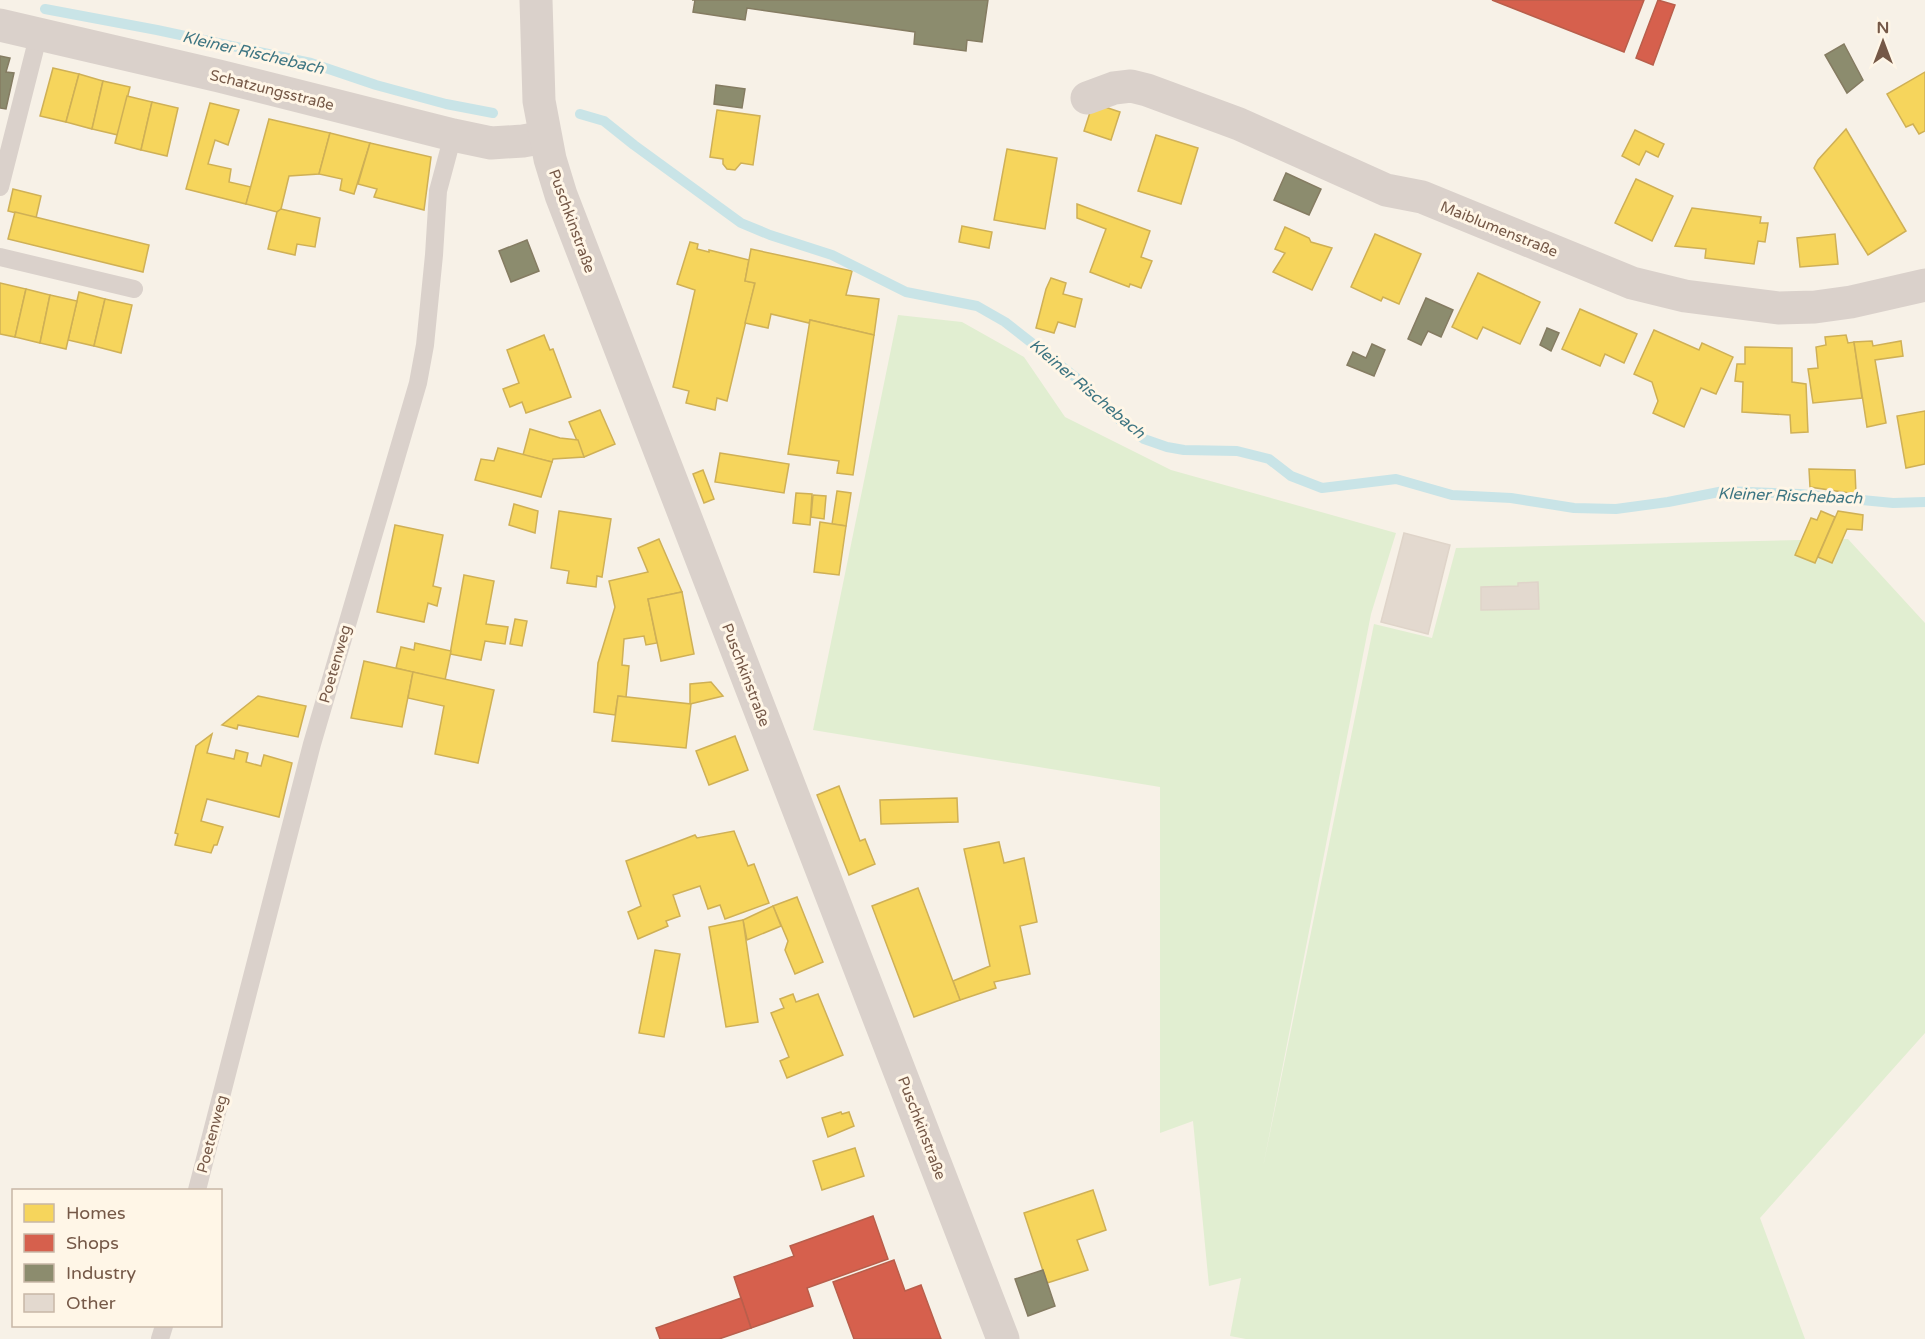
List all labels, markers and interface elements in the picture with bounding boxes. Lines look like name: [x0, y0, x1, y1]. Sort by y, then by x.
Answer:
north arrow: [1853, 12, 1913, 72]
text: N: [1877, 18, 1889, 38]
water label: Kleiner Rischebach: [180, 27, 327, 79]
street label: Schatzungsstraße: [208, 66, 336, 114]
street label: Puschkinstraße: [545, 167, 599, 275]
street label: Maiblumenstraße: [1438, 197, 1560, 261]
water label: Kleiner Rischebach: [1025, 335, 1150, 444]
water label: Kleiner Rischebach: [1717, 483, 1864, 509]
street label: Puschkinstraße: [718, 621, 774, 729]
street label: Poetenweg: [315, 623, 355, 705]
street label: Puschkinstraße: [894, 1074, 950, 1182]
street label: Poetenweg: [193, 1093, 231, 1175]
legend: [12, 1189, 222, 1327]
text: Homes: [66, 1202, 126, 1224]
text: Shops: [66, 1232, 119, 1254]
text: Industry: [66, 1262, 137, 1284]
text: Other: [66, 1292, 116, 1314]

